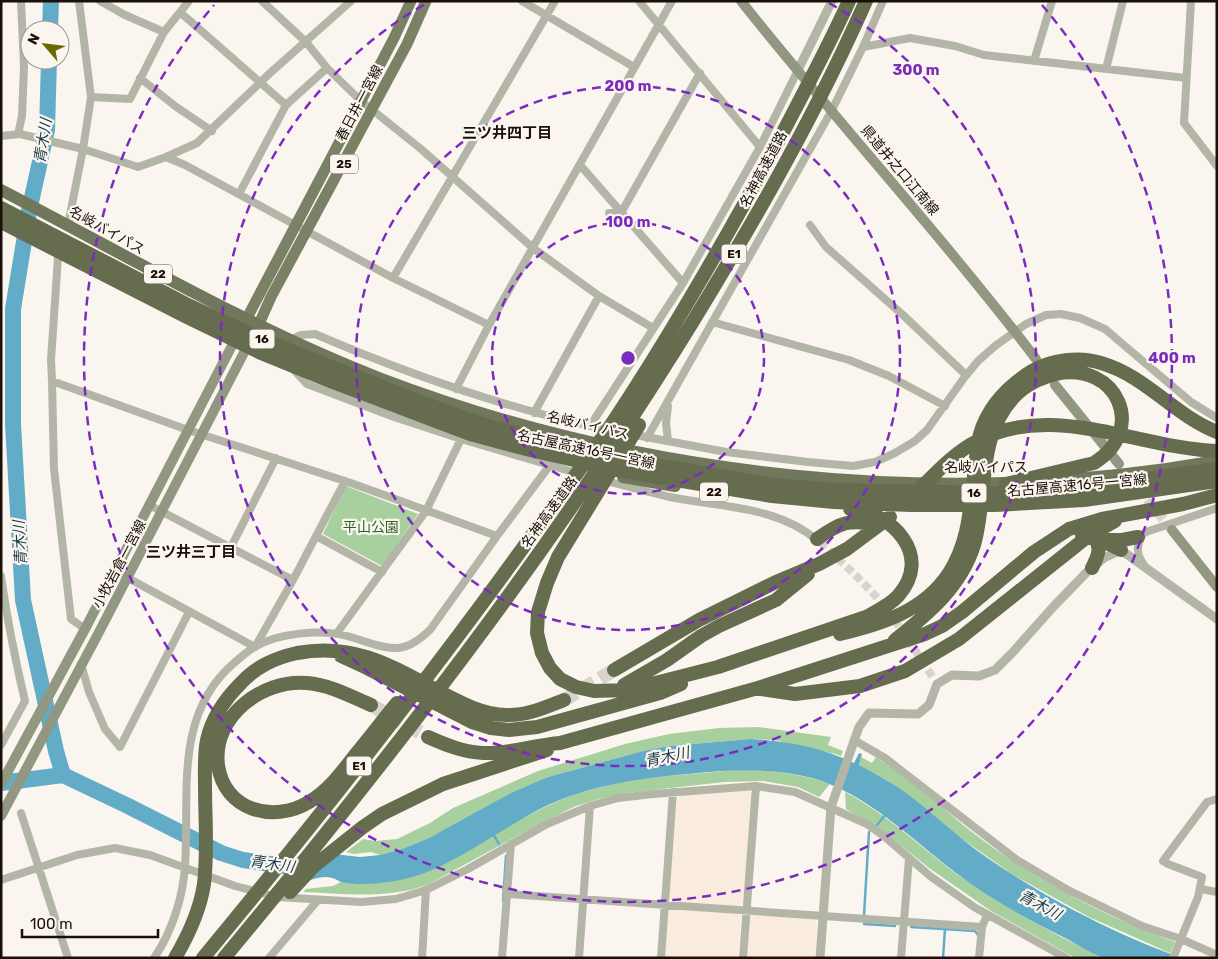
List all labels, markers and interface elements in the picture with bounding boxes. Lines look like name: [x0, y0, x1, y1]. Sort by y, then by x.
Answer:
north arrow: [20, 20, 70, 70]
text: N: [24, 31, 44, 48]
text: 300 m: [892, 61, 940, 79]
street label: 春日井一宮線: [332, 62, 387, 144]
text: 200 m: [604, 77, 652, 95]
water label: 青木川: [31, 115, 56, 165]
street label: 県道井之口江南線: [857, 122, 942, 219]
district label: 三ツ井四丁目: [462, 124, 552, 142]
street label: 名神高速道路: [736, 128, 791, 210]
road number: 25: [330, 154, 358, 173]
street label: 名岐バイパス: [66, 203, 147, 258]
text: 100 m: [606, 213, 650, 231]
road number: E1: [722, 244, 746, 264]
road number: 22: [144, 264, 172, 284]
road number: 16: [250, 329, 274, 348]
centre of rings: [619, 349, 637, 367]
text: 400 m: [1148, 349, 1196, 367]
street label: 名岐バイパス: [545, 408, 631, 443]
street label: 名古屋高速16号一宮線: [515, 427, 656, 472]
street label: 名岐バイパス: [944, 459, 1028, 476]
street label: 名古屋高速16号一宮線: [1006, 471, 1148, 500]
street label: 名神高速道路: [518, 473, 581, 551]
road number: 22: [700, 482, 728, 502]
road number: 16: [962, 483, 986, 502]
street label: 小牧岩倉一宮線: [89, 517, 150, 611]
water label: 青木川: [10, 518, 30, 566]
park label: 平山公園: [343, 519, 399, 536]
district label: 三ツ井三丁目: [146, 543, 236, 561]
water label: 青木川: [643, 743, 693, 770]
road number: E1: [346, 756, 372, 776]
water label: 青木川: [248, 852, 298, 876]
water label: 青木川: [1016, 886, 1066, 924]
scale bar: [22, 906, 159, 938]
text: 100 m: [30, 915, 72, 933]

